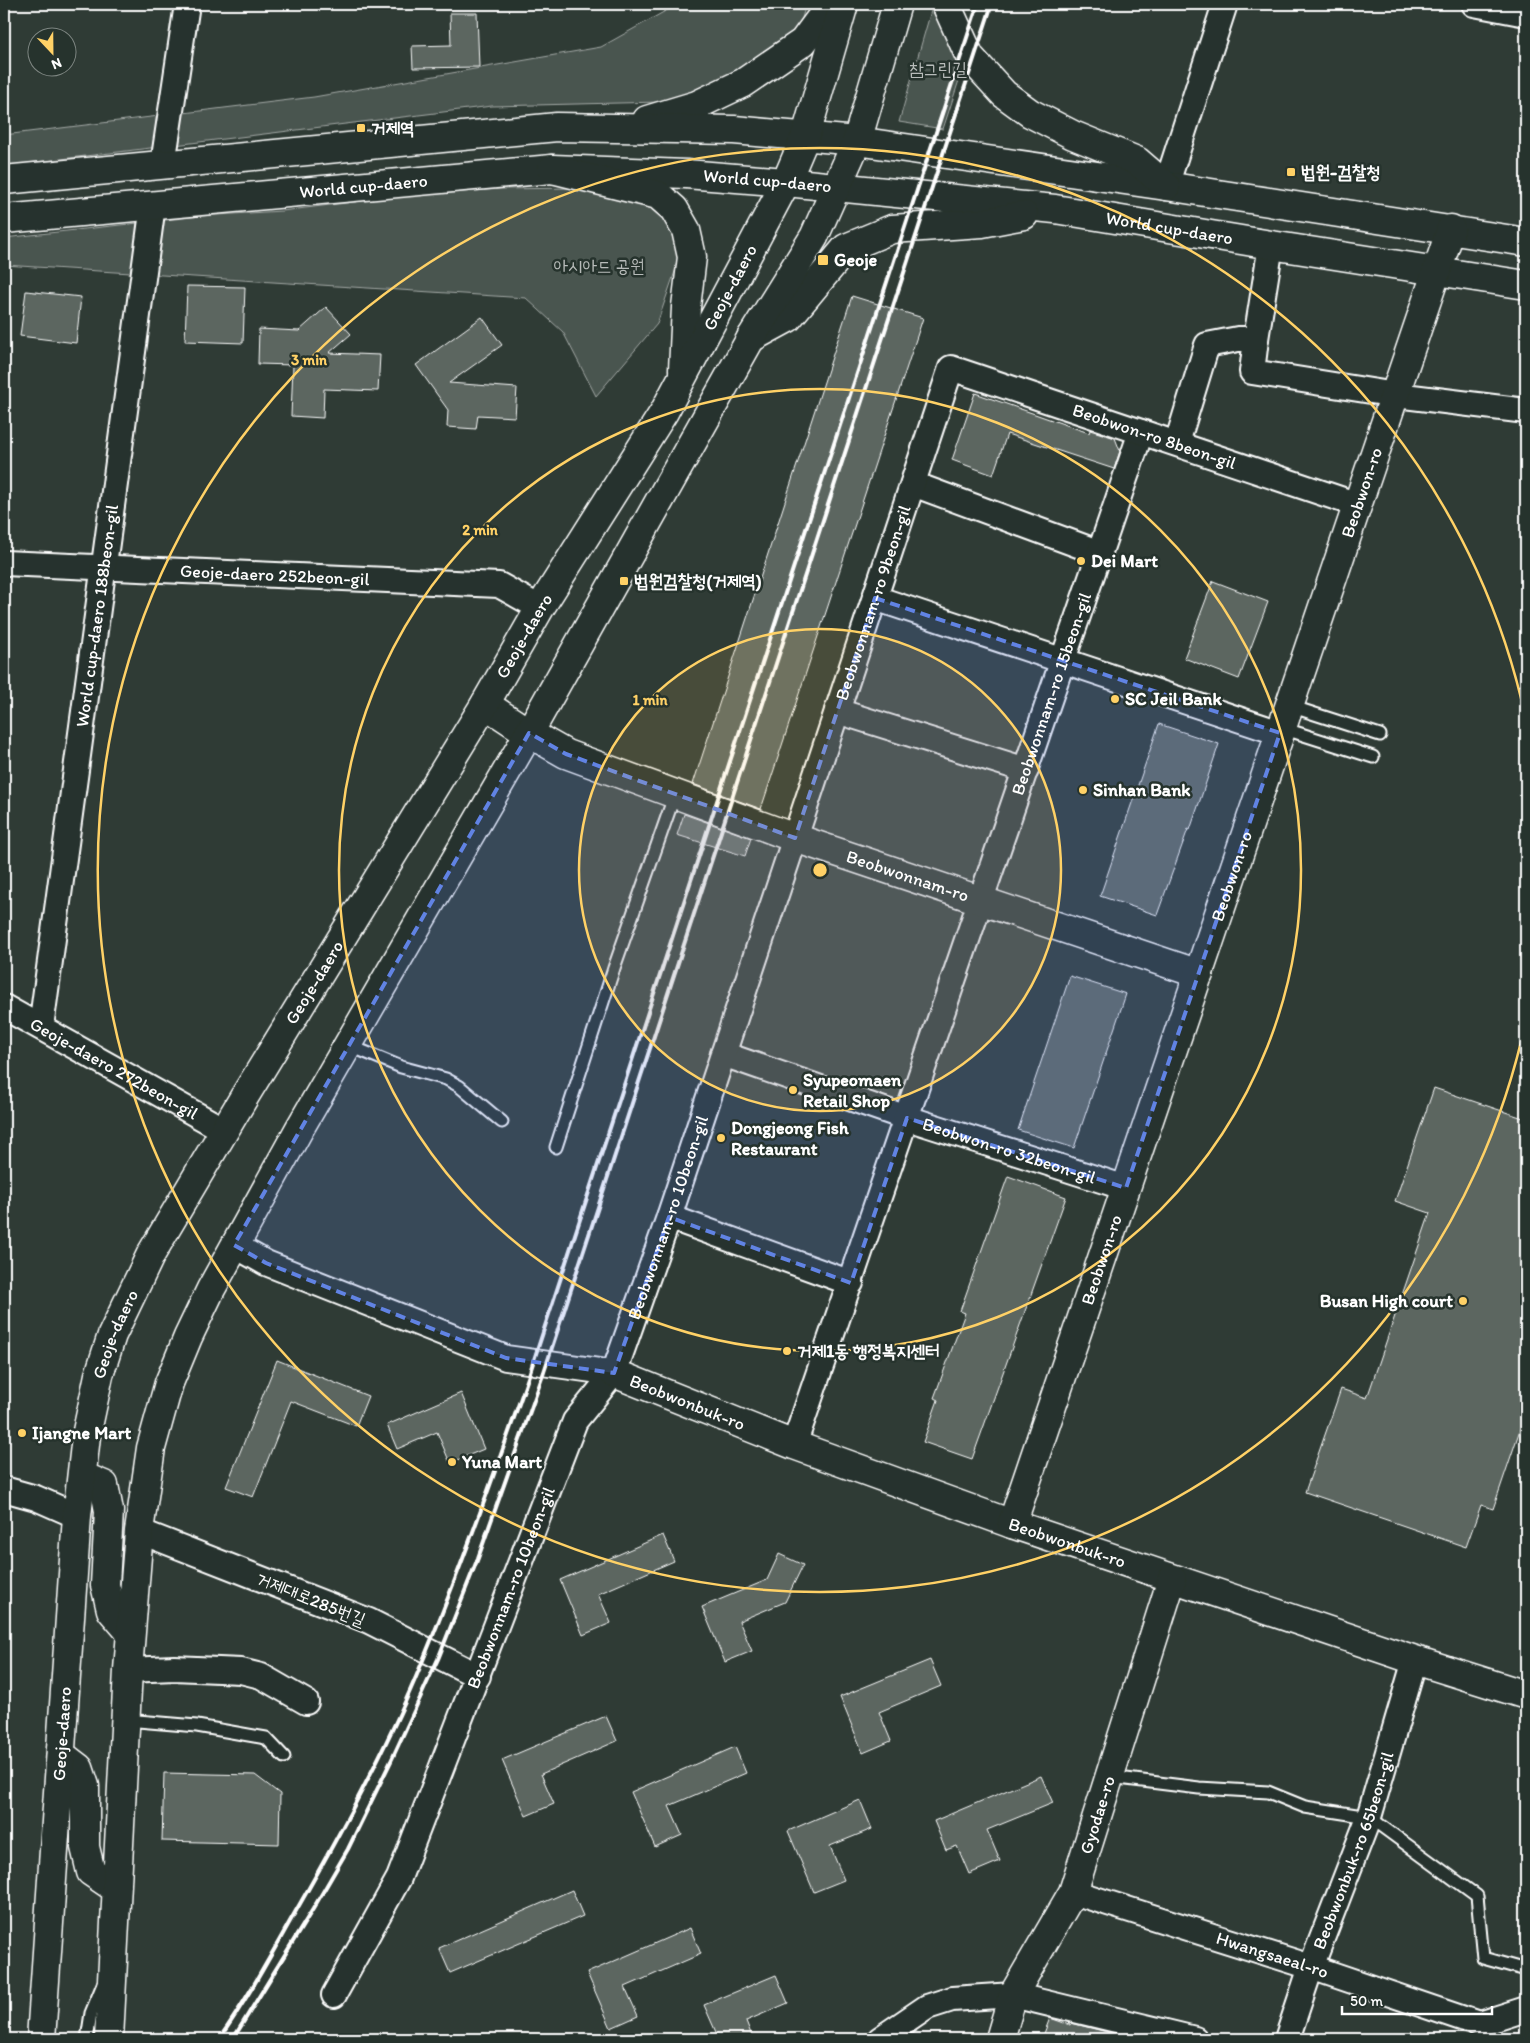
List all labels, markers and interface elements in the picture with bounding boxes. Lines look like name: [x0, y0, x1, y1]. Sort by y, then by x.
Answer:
north arrow: [28, 28, 78, 78]
text: N: [49, 54, 64, 73]
park label: 참그린길: [909, 58, 967, 80]
place label: 거제역: [371, 117, 414, 139]
marker: 거제역: [355, 122, 367, 134]
place label: 법원-검찰청: [1301, 161, 1381, 183]
street label: World cup-daero: [702, 164, 832, 197]
marker: 법원-검찰청: [1285, 166, 1297, 178]
street label: World cup-daero: [298, 169, 429, 203]
street label: World cup-daero: [1104, 207, 1235, 249]
street label: Geoje-daero: [698, 241, 762, 334]
place label: Geoje: [834, 249, 878, 271]
marker: Geoje: [816, 253, 830, 267]
park label: 아시아드 공원: [554, 255, 644, 277]
text: 3 min: [291, 351, 328, 369]
street label: Beobwon-ro 8beon-gil: [1070, 399, 1239, 474]
street label: Beobwon-ro: [1336, 445, 1387, 541]
street label: Beobwonnam-ro 9beon-gil: [830, 502, 916, 703]
street label: World cup-daero 188beon-gil: [71, 503, 123, 728]
text: 2 min: [462, 521, 499, 539]
place label: Dei Mart: [1091, 550, 1158, 572]
marker: Dei Mart: [1075, 555, 1087, 567]
street label: Geoje-daero 252beon-gil: [179, 560, 370, 590]
place label: 법원검찰청(거제역): [634, 570, 762, 592]
marker: 법원검찰청(거제역): [618, 575, 630, 587]
street label: Geoje-daero: [491, 589, 557, 682]
street label: Beobwonnam-ro 15beon-gil: [1006, 590, 1096, 798]
place label: SC Jeil Bank: [1125, 688, 1222, 710]
text: 1 min: [633, 691, 668, 709]
marker: SC Jeil Bank: [1109, 693, 1121, 705]
place label: Sinhan Bank: [1093, 779, 1191, 801]
marker: Sinhan Bank: [1077, 784, 1089, 796]
street label: Beobwon-ro: [1206, 828, 1257, 924]
street label: Beobwonnam-ro: [843, 845, 972, 907]
centre of rings: [811, 861, 829, 879]
street label: Geoje-daero: [280, 936, 348, 1028]
street label: Geoje-daero 272beon-gil: [26, 1013, 202, 1124]
place label: Syupeomaen Retail Shop: [803, 1069, 902, 1112]
marker: Syupeomaen Retail Shop: [787, 1084, 799, 1096]
street label: Beobwonnam-ro 10beon-gil: [623, 1112, 713, 1323]
street label: Beobwon-ro 32beon-gil: [920, 1113, 1099, 1189]
place label: Dongjeong Fish Restaurant: [731, 1117, 849, 1160]
marker: Dongjeong Fish Restaurant: [715, 1132, 727, 1144]
street label: Beobwon-ro: [1076, 1212, 1127, 1308]
street label: Geoje-daero: [88, 1286, 143, 1382]
place label: Busan High court: [1320, 1290, 1453, 1312]
marker: Busan High court: [1457, 1295, 1469, 1307]
place label: 거제1동 행정복지센터: [797, 1340, 940, 1362]
marker: 거제1동 행정복지센터: [781, 1345, 793, 1357]
street label: Beobwonbuk-ro: [626, 1369, 748, 1435]
place label: Ijangne Mart: [32, 1422, 131, 1444]
marker: Ijangne Mart: [16, 1427, 28, 1439]
place label: Yuna Mart: [461, 1451, 542, 1473]
marker: Yuna Mart: [446, 1456, 458, 1468]
street label: Beobwonnam-ro 10beon-gil: [462, 1484, 560, 1692]
street label: Beobwonbuk-ro: [1006, 1513, 1129, 1573]
street label: 거제대로285번길: [253, 1567, 369, 1631]
street label: Geoje-daero: [48, 1686, 76, 1782]
street label: Beobwonbuk-ro 65beon-gil: [1308, 1749, 1399, 1952]
street label: Gyodae-ro: [1075, 1773, 1120, 1857]
street label: Hwangsaeal-ro: [1213, 1927, 1331, 1983]
scale bar: [1342, 1983, 1492, 2015]
text: 50 m: [1350, 1992, 1383, 2010]

